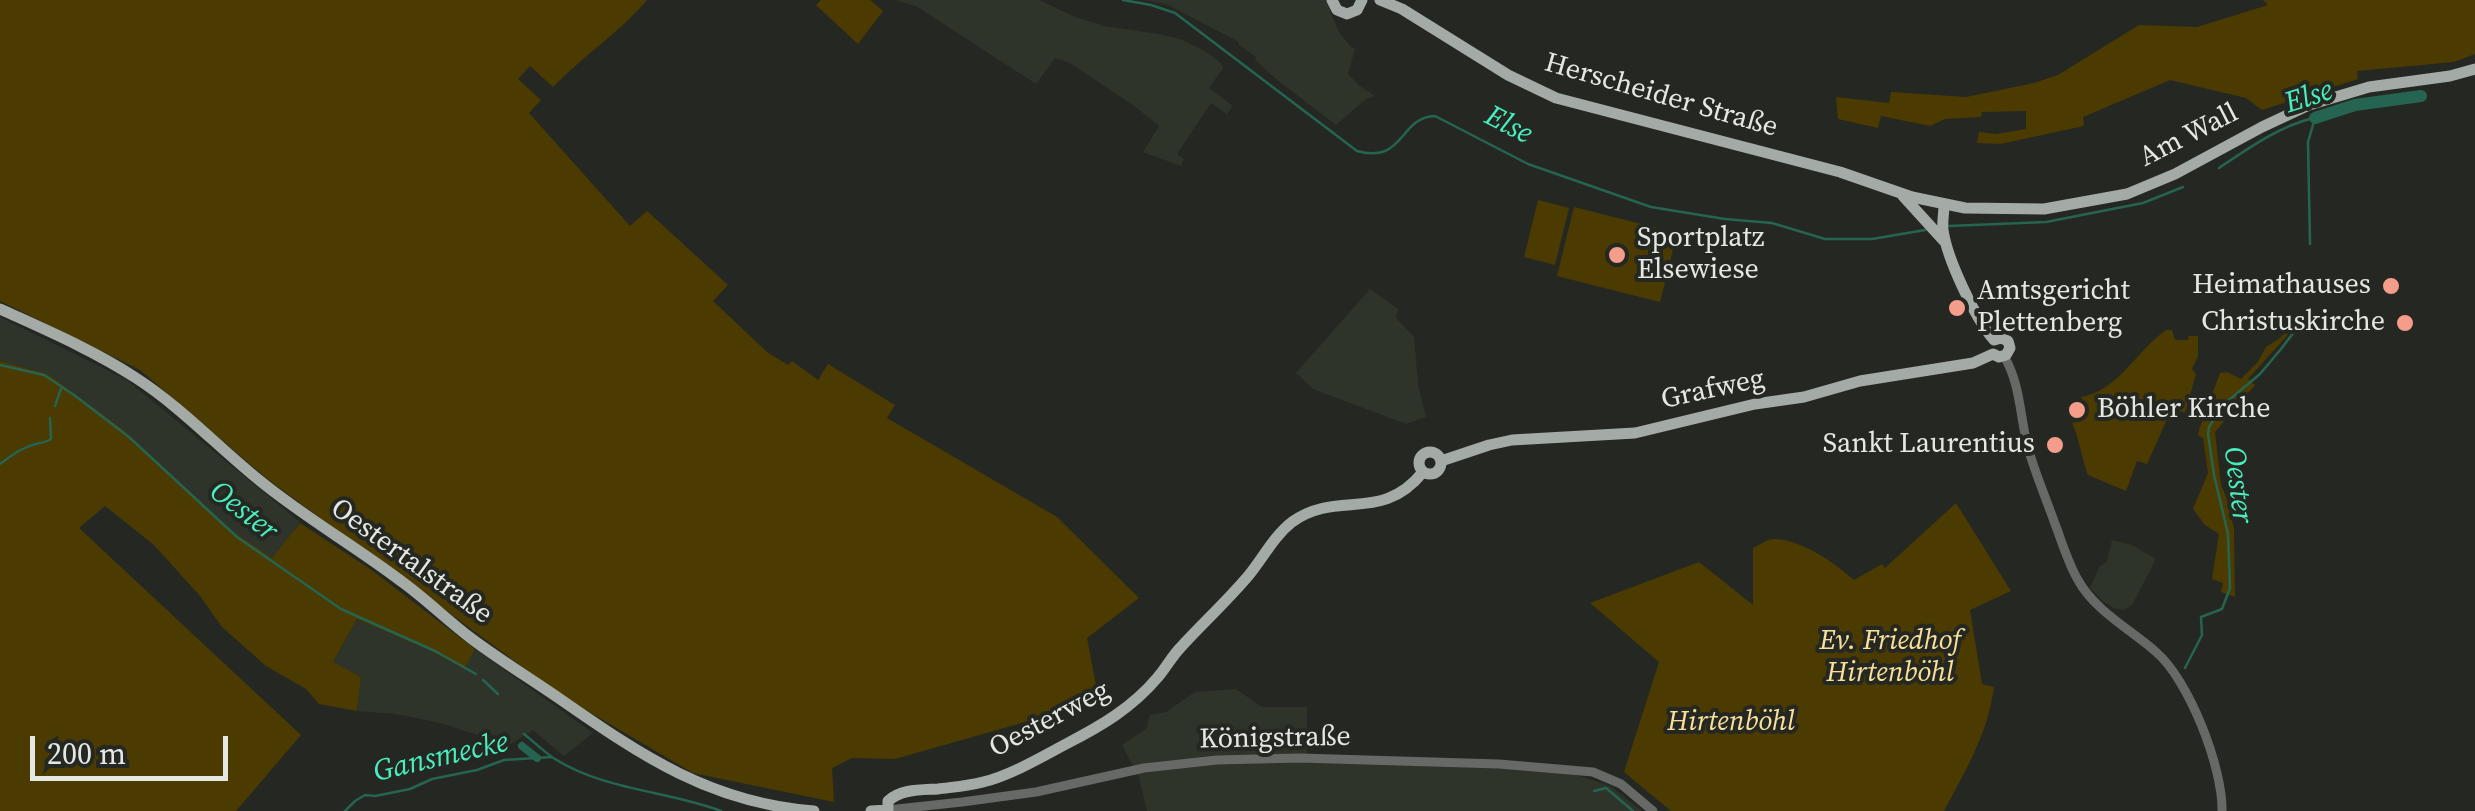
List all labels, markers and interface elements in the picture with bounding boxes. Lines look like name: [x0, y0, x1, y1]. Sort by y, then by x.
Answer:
street label: Herscheider Straße: [1541, 47, 1781, 145]
water label: Else: [2280, 73, 2338, 123]
street label: Am Wall: [2134, 97, 2244, 175]
water label: Else: [1478, 99, 1538, 153]
place label: Sportplatz Elsewiese: [1637, 222, 1764, 288]
marker: Sportplatz Elsewiese: [1606, 244, 1628, 266]
place label: Heimathauses: [2192, 269, 2371, 303]
place label: Amtsgericht Plettenberg: [1977, 275, 2130, 341]
marker: Heimathauses: [2380, 275, 2402, 297]
marker: Amtsgericht Plettenberg: [1946, 297, 1968, 319]
place label: Christuskirche: [2201, 306, 2385, 340]
marker: Christuskirche: [2394, 312, 2416, 334]
street label: Grafweg: [1658, 363, 1768, 417]
place label: Böhler Kirche: [2097, 393, 2271, 427]
marker: Böhler Kirche: [2066, 399, 2088, 421]
place label: Sankt Laurentius: [1823, 428, 2035, 462]
marker: Sankt Laurentius: [2044, 434, 2066, 456]
water label: Oester: [2214, 445, 2260, 525]
water label: Oester: [202, 474, 284, 550]
street label: Oestertalstraße: [324, 492, 498, 632]
park label: Ev. Friedhof Hirtenböhl: [1819, 625, 1961, 691]
street label: Oesterweg: [984, 674, 1116, 766]
park label: Hirtenböhl: [1667, 706, 1795, 740]
scale bar: [35, 716, 232, 778]
street label: Königstraße: [1199, 721, 1351, 757]
water label: Gansmecke: [370, 725, 512, 791]
text: 200 m: [47, 733, 126, 774]

